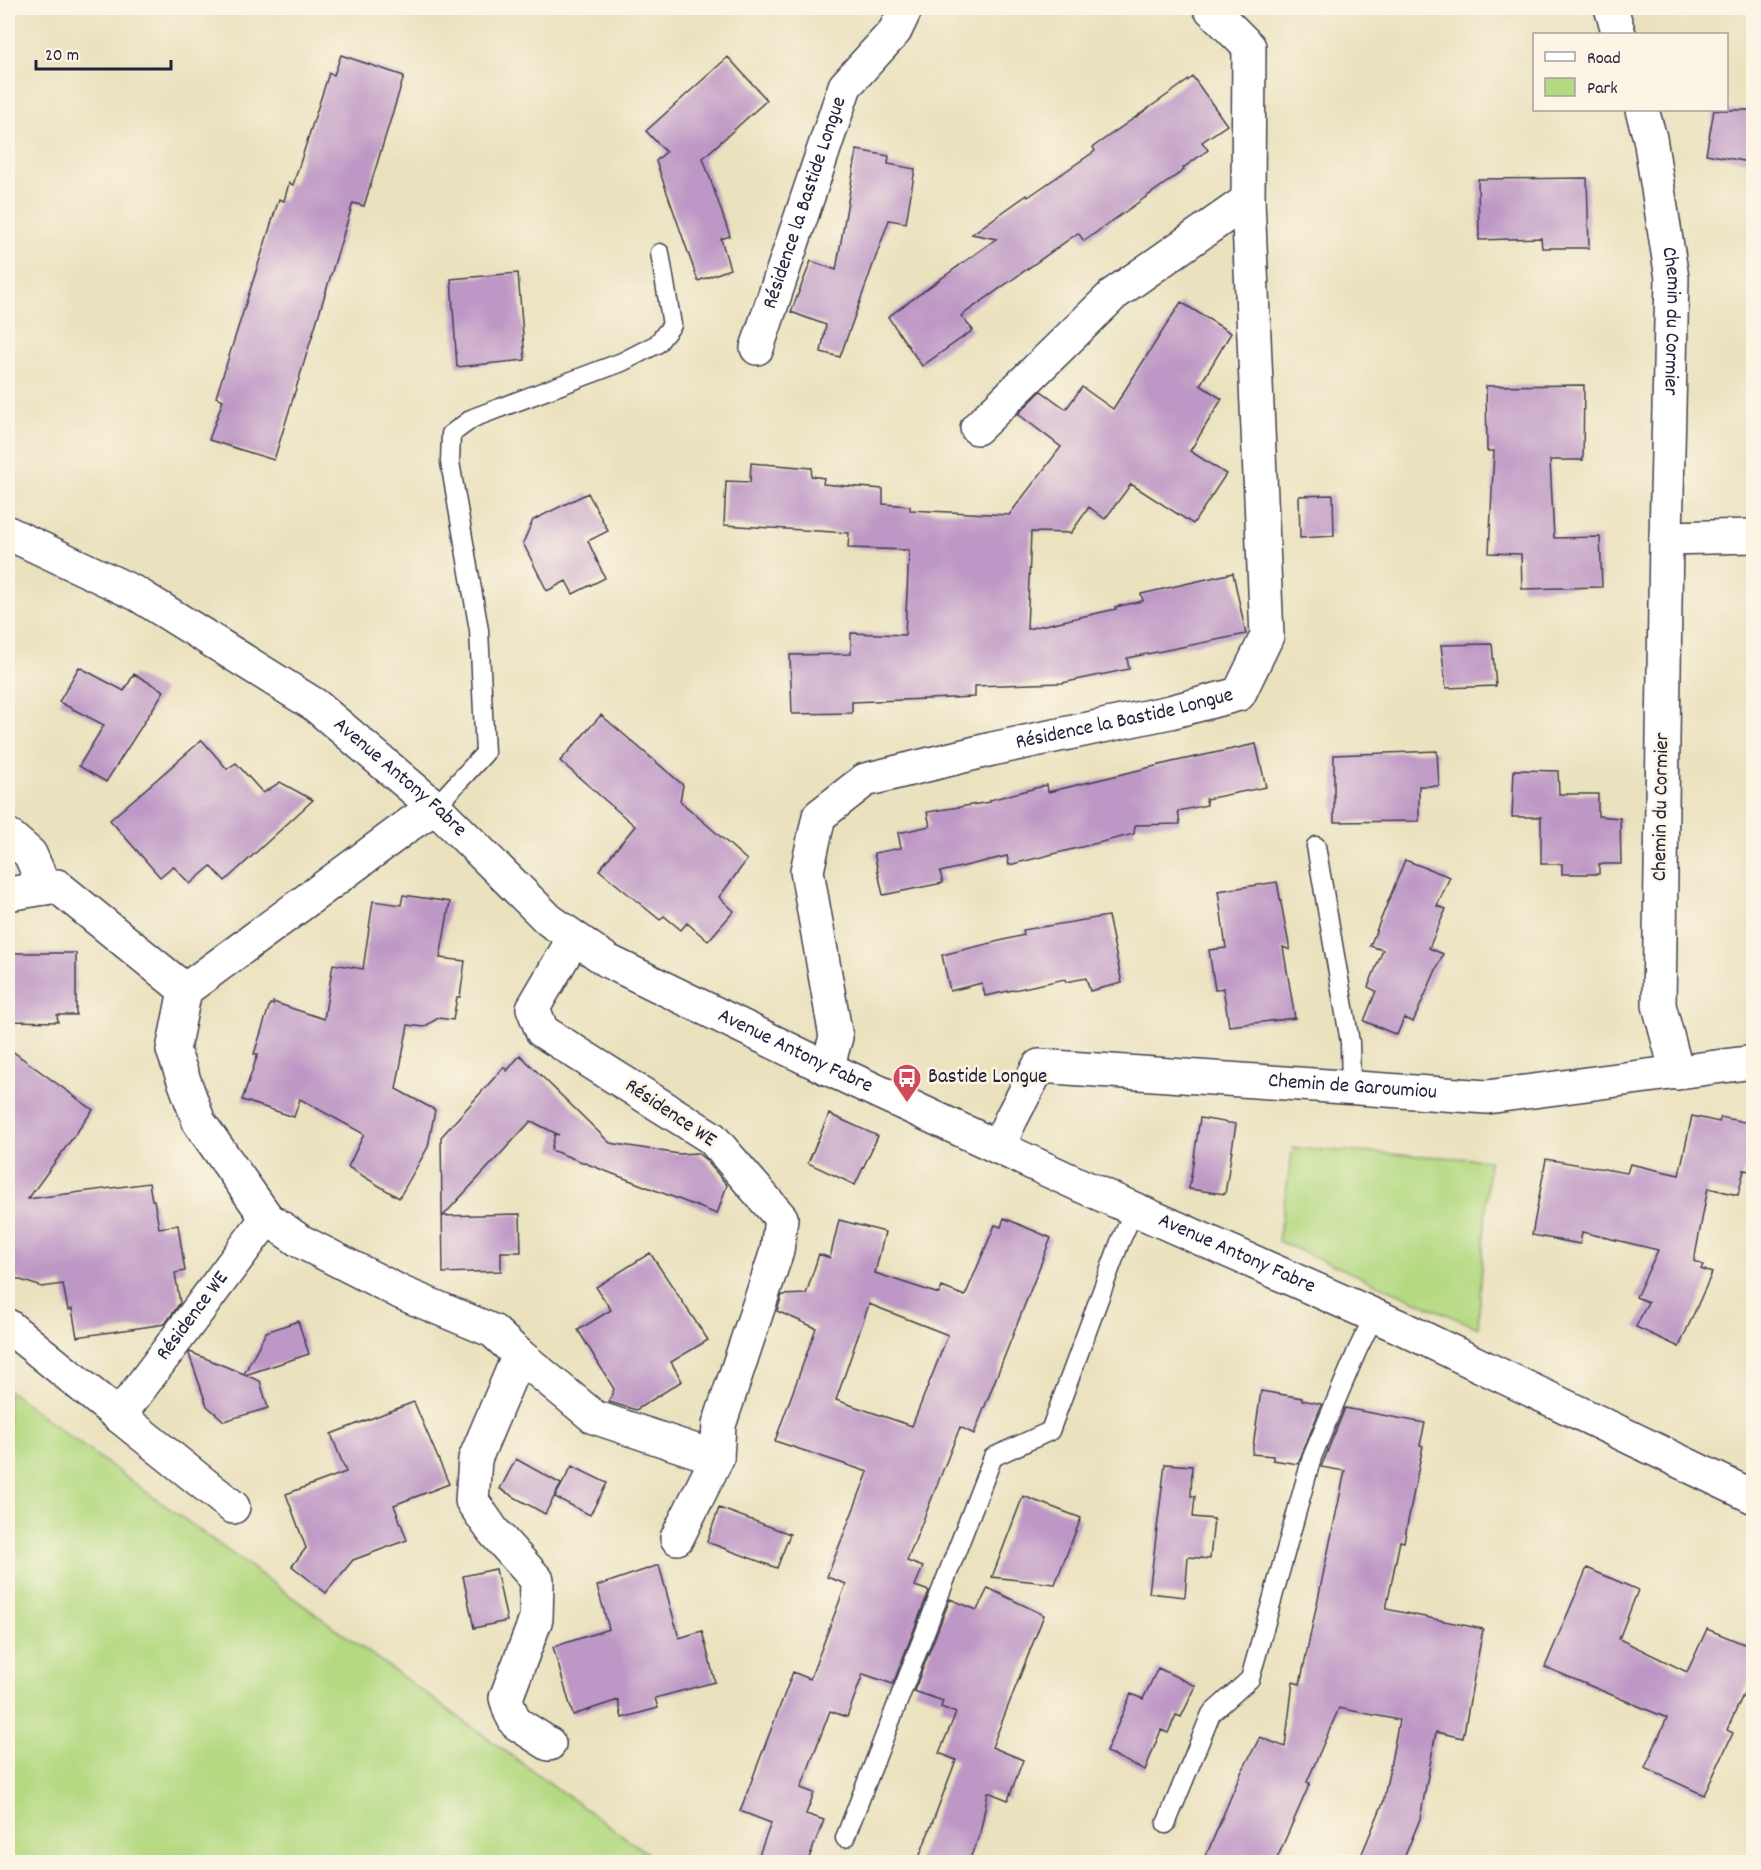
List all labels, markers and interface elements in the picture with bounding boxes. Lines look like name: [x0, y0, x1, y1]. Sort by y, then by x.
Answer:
scale bar: [36, 33, 171, 71]
legend: [1533, 33, 1728, 111]
text: 20 m: [45, 44, 79, 69]
text: Road: [1587, 47, 1621, 72]
text: Park: [1587, 77, 1618, 102]
street label: Résidence la Bastide Longue: [756, 93, 855, 313]
street label: Chemin du Cormier: [1652, 245, 1687, 396]
street label: Résidence la Bastide Longue: [1013, 681, 1237, 759]
street label: Avenue Antony Fabre: [326, 711, 473, 845]
street label: Chemin du Cormier: [1646, 732, 1678, 882]
street label: Avenue Antony Fabre: [712, 1002, 877, 1102]
bus stop icon: Bastide Longue: [891, 1062, 923, 1104]
place label: Bastide Longue: [928, 1063, 1047, 1093]
street label: Chemin de Garoumiou: [1267, 1067, 1438, 1108]
street label: Résidence WE: [618, 1072, 722, 1156]
street label: Avenue Antony Fabre: [1153, 1206, 1320, 1302]
street label: Résidence WE: [150, 1265, 237, 1368]

